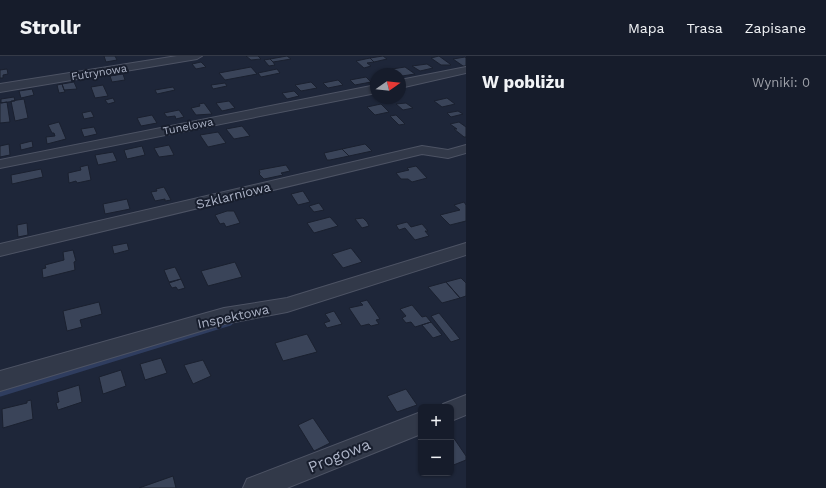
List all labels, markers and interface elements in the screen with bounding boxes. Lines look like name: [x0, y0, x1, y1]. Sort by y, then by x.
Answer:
text: Strollr: [20, 16, 81, 39]
text: Mapa: [628, 20, 664, 36]
text: Trasa: [686, 20, 723, 36]
text: Zapisane: [745, 20, 806, 36]
street label: Futrynowa: [70, 62, 128, 83]
north arrow: [370, 68, 406, 104]
text: W pobliżu: [482, 72, 565, 92]
text: Wyniki: 0: [752, 75, 810, 90]
street label: Tunelowa: [162, 115, 214, 138]
street label: Szklarniowa: [194, 179, 273, 212]
street label: Inspektowa: [196, 301, 271, 331]
map controls: [418, 404, 454, 476]
button: +: [418, 404, 454, 440]
street label: Progowa: [305, 434, 373, 477]
button: −: [418, 440, 454, 476]

